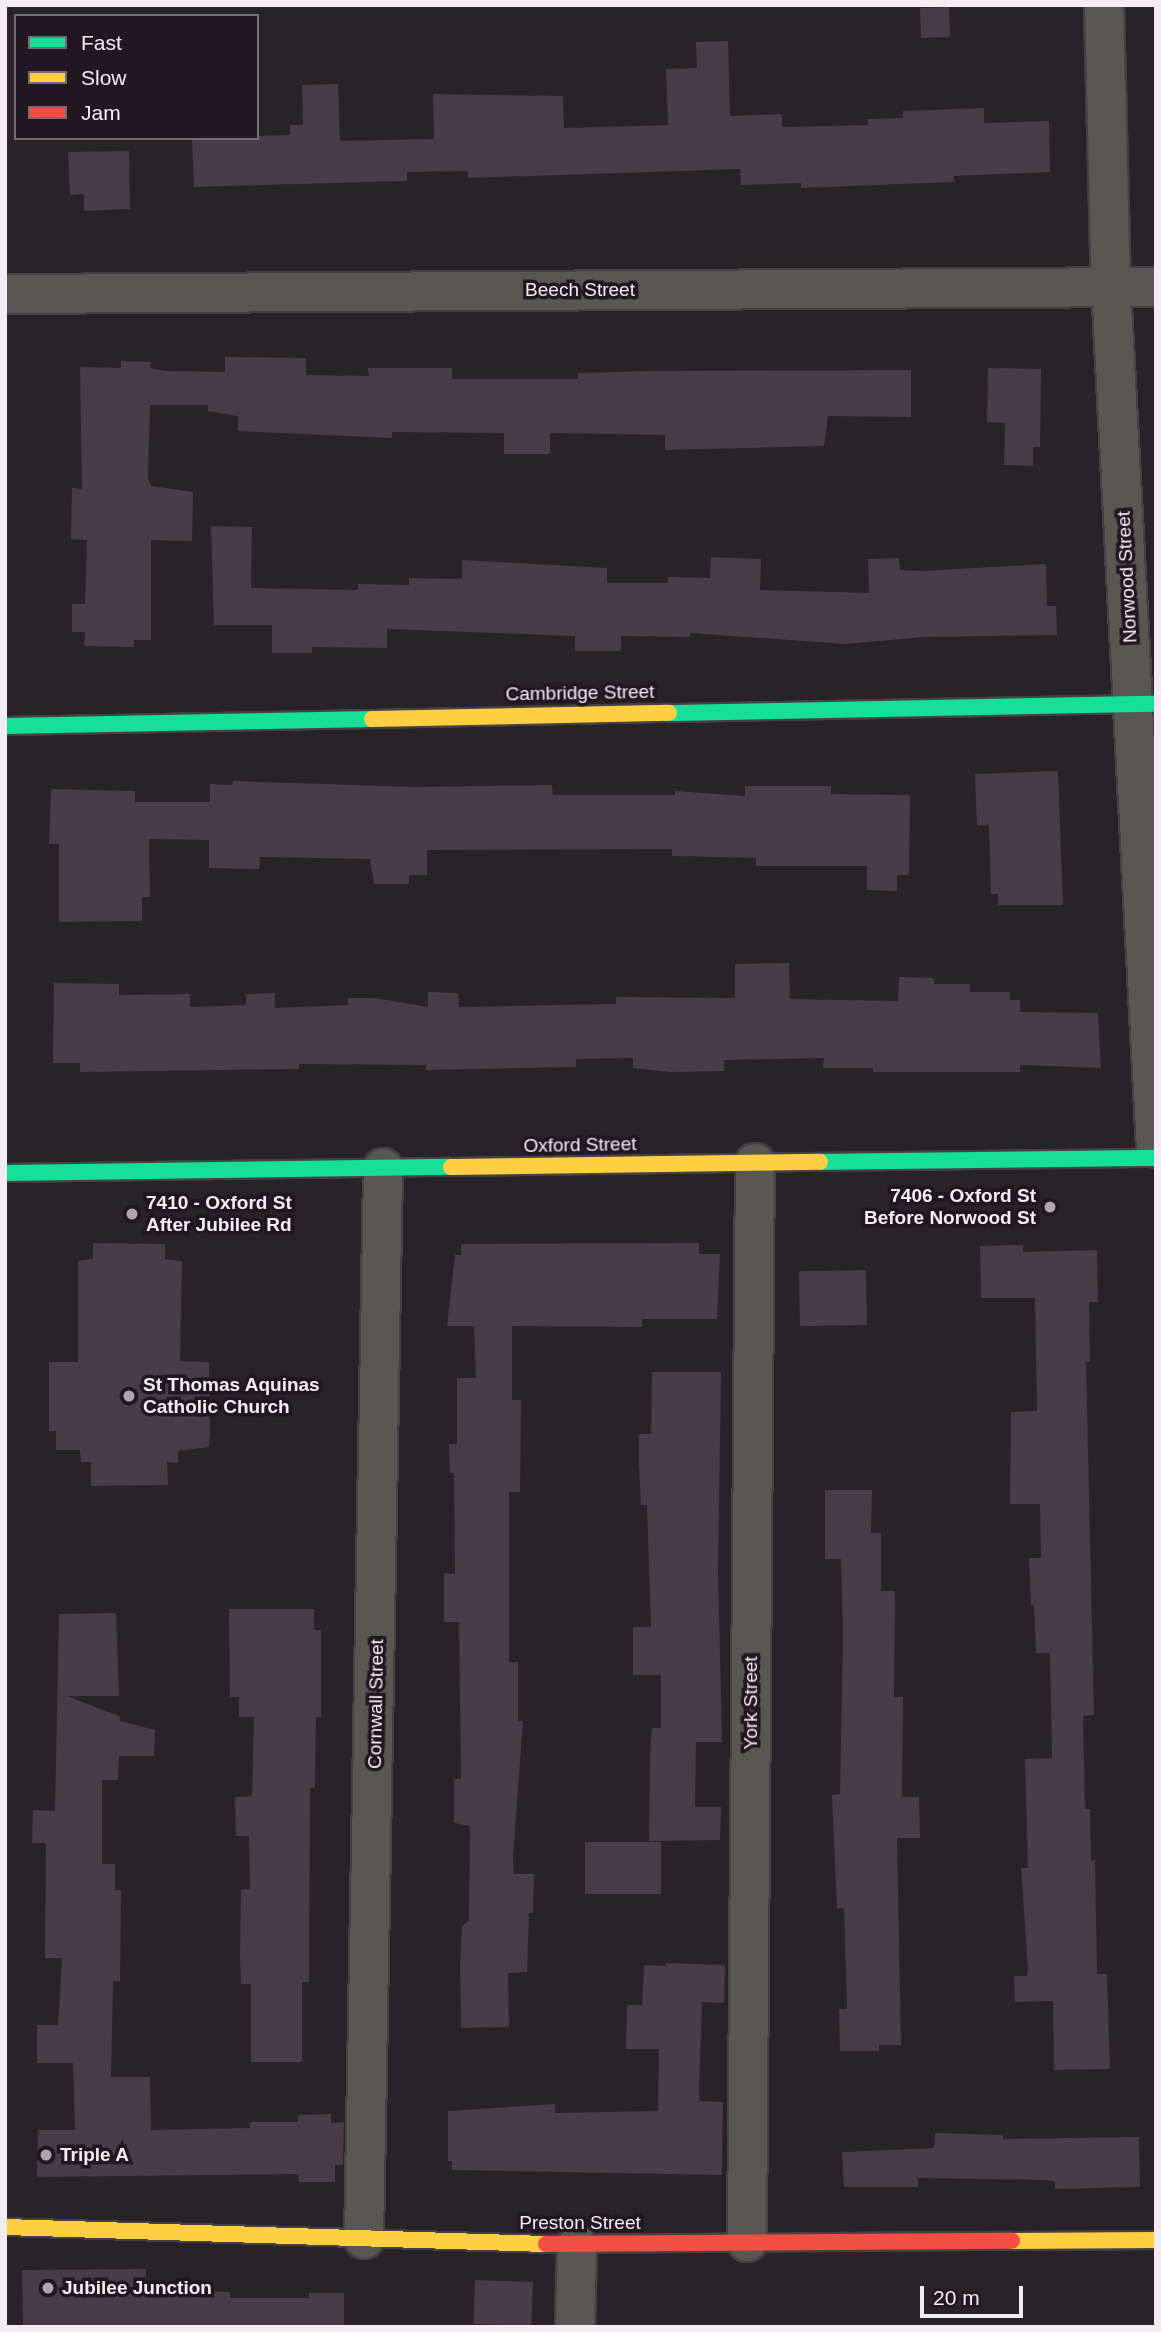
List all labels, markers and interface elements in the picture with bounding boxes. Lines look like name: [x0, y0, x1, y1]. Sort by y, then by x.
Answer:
legend: [14, 14, 259, 140]
text: Fast: [81, 31, 122, 54]
text: Slow: [81, 66, 127, 89]
text: Jam: [81, 101, 121, 124]
street label: Beech Street: [525, 279, 635, 301]
street label: Norwood Street: [1112, 510, 1142, 644]
street label: Cambridge Street: [505, 680, 655, 706]
street label: Oxford Street: [523, 1133, 637, 1157]
place label: 7406 - Oxford St Before Norwood St: [864, 1185, 1036, 1229]
place label: 7410 - Oxford St After Jubilee Rd: [146, 1192, 292, 1236]
marker: 7406 - Oxford St Before Norwood St: [1042, 1199, 1058, 1215]
marker: 7410 - Oxford St After Jubilee Rd: [124, 1206, 140, 1222]
place label: St Thomas Aquinas Catholic Church: [143, 1374, 320, 1418]
marker: St Thomas Aquinas Catholic Church: [121, 1388, 137, 1404]
street label: Cornwall Street: [363, 1639, 389, 1769]
street label: York Street: [740, 1656, 762, 1750]
place label: Triple A: [60, 2144, 130, 2166]
marker: Triple A: [38, 2147, 54, 2163]
street label: Preston Street: [519, 2212, 641, 2234]
scale bar: [923, 2272, 1026, 2316]
place label: Jubilee Junction: [62, 2277, 212, 2299]
marker: Jubilee Junction: [40, 2280, 56, 2296]
text: 20 m: [933, 2286, 980, 2309]

